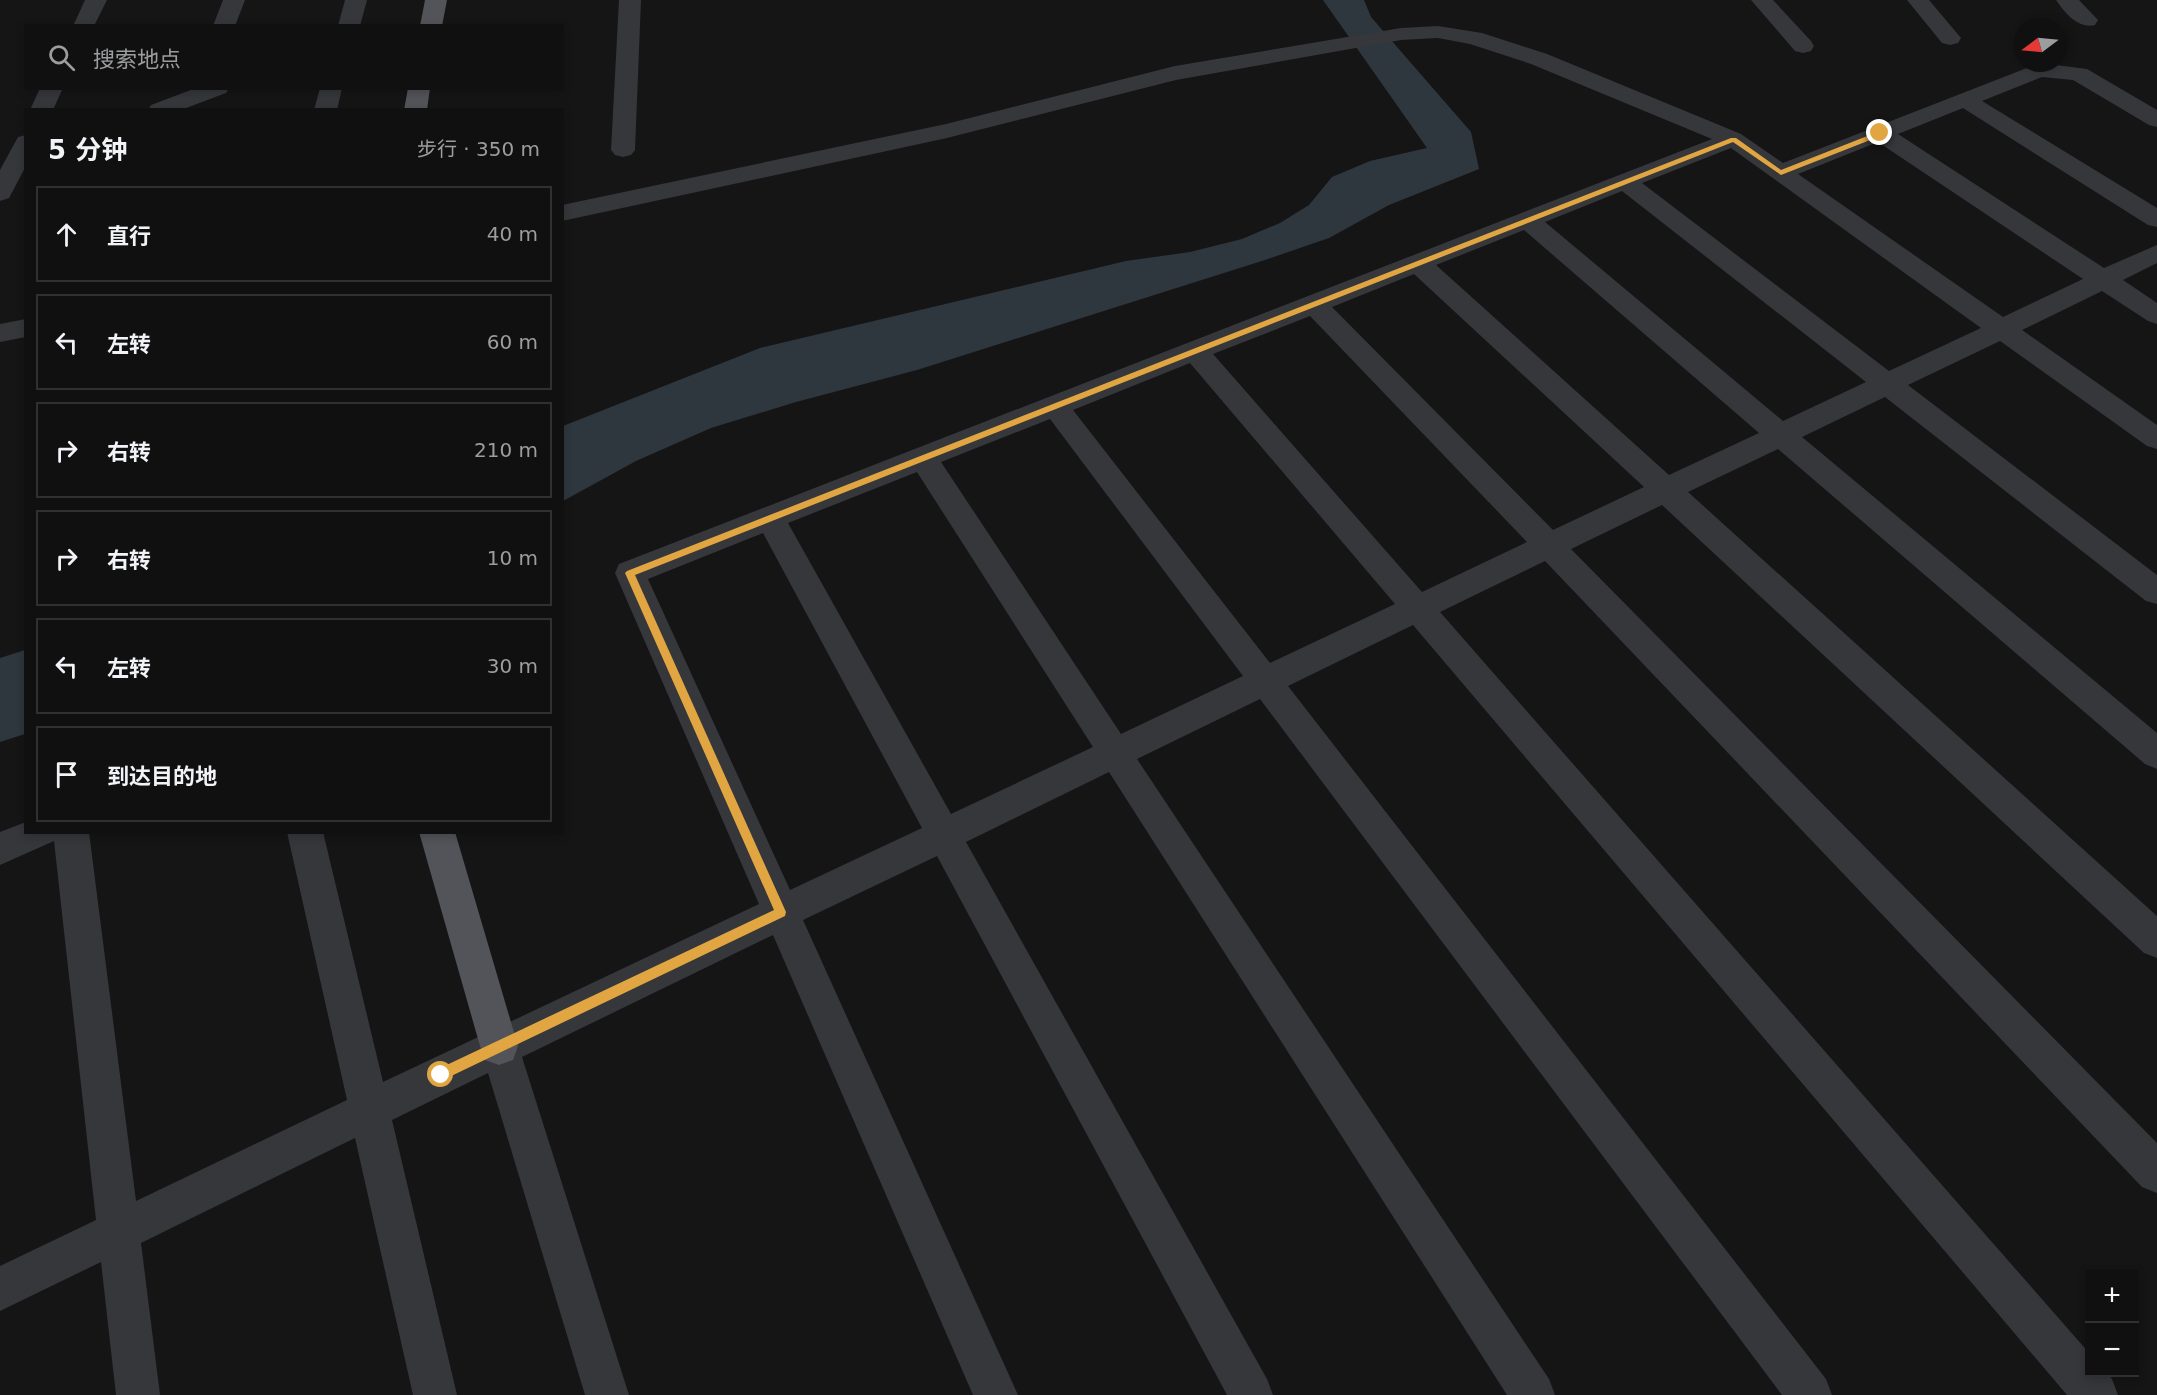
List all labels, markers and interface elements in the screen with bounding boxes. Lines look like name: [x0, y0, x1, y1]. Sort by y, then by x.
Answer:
north arrow: [2013, 18, 2067, 72]
search box: [24, 24, 564, 90]
icon: search: [45, 41, 78, 74]
text: 搜索地点: [93, 47, 181, 72]
route end: [1866, 119, 1892, 145]
text: 5 分钟: [48, 135, 127, 165]
text: 步行 · 350 m: [417, 137, 540, 161]
icon: ahead: [50, 218, 83, 251]
text: 40 m: [487, 222, 538, 246]
text: 直行: [107, 224, 151, 249]
icon: left: [50, 326, 83, 359]
text: 60 m: [487, 330, 538, 354]
text: 左转: [107, 332, 151, 357]
icon: right: [50, 434, 83, 467]
text: 210 m: [474, 438, 538, 462]
text: 右转: [107, 440, 151, 465]
icon: right: [50, 542, 83, 575]
text: 10 m: [487, 546, 538, 570]
text: 右转: [107, 548, 151, 573]
icon: left: [50, 650, 83, 683]
text: 30 m: [487, 654, 538, 678]
text: 左转: [107, 656, 151, 681]
icon: arrive: [50, 758, 83, 791]
text: 到达目的地: [107, 764, 217, 789]
route start: [427, 1061, 453, 1087]
map controls: [2085, 1269, 2139, 1377]
button: +: [2085, 1269, 2139, 1323]
button: −: [2085, 1323, 2139, 1377]

